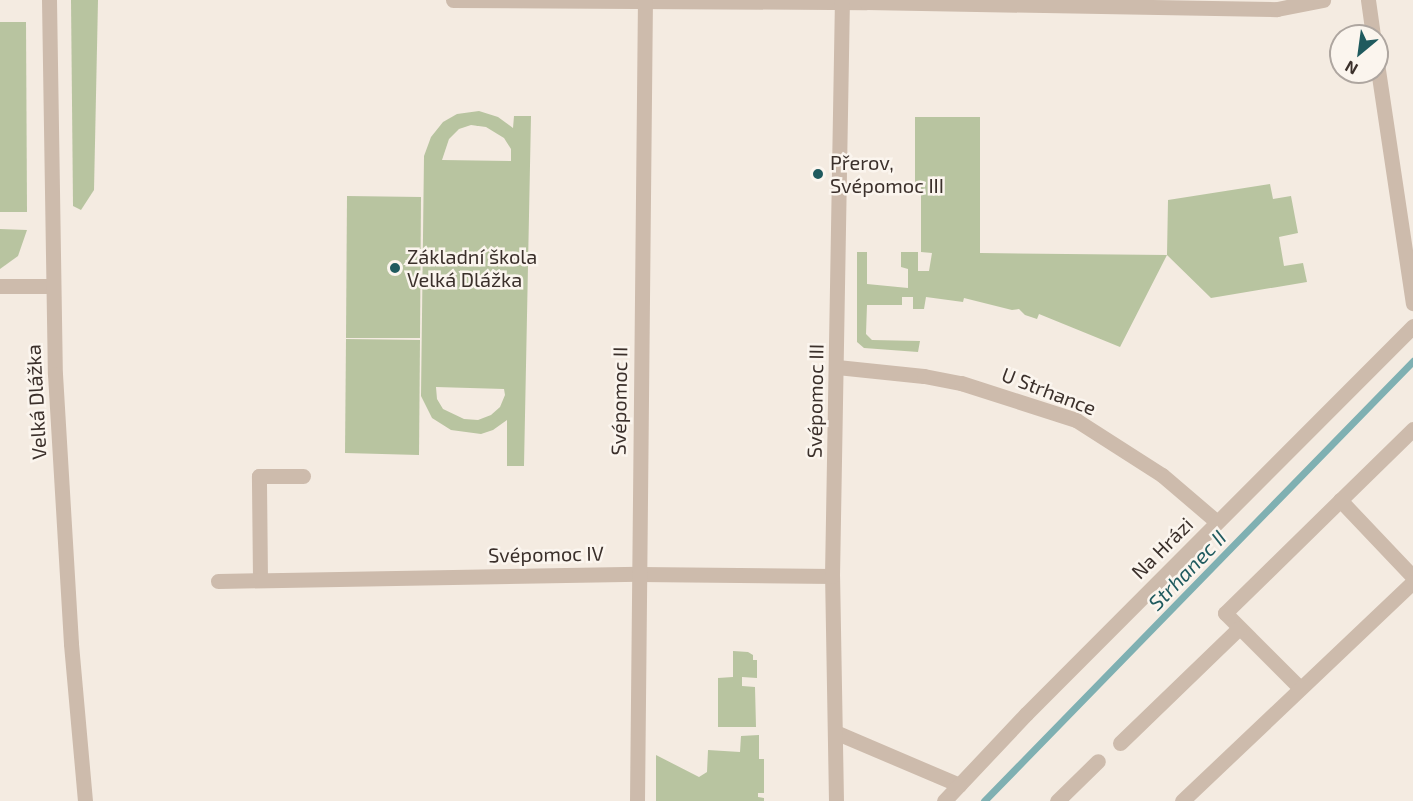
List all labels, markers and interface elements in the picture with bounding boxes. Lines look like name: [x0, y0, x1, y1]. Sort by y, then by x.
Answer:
north arrow: [1329, 24, 1389, 84]
text: N: [1341, 57, 1361, 80]
place label: Přerov, Svépomoc III: [830, 150, 944, 197]
marker: Přerov, Svépomoc III: [811, 167, 825, 181]
place label: Základní škola Velká Dlážka: [407, 244, 537, 291]
marker: Základní škola Velká Dlážka: [388, 261, 402, 275]
street label: Velká Dlážka: [21, 344, 51, 460]
street label: Svépomoc III: [802, 344, 828, 458]
street label: Svépomoc II: [606, 346, 632, 456]
street label: U Strhance: [998, 362, 1100, 420]
street label: Na Hrázi: [1126, 512, 1198, 584]
water label: Strhanec II: [1143, 525, 1231, 615]
street label: Svépomoc IV: [488, 541, 604, 567]

